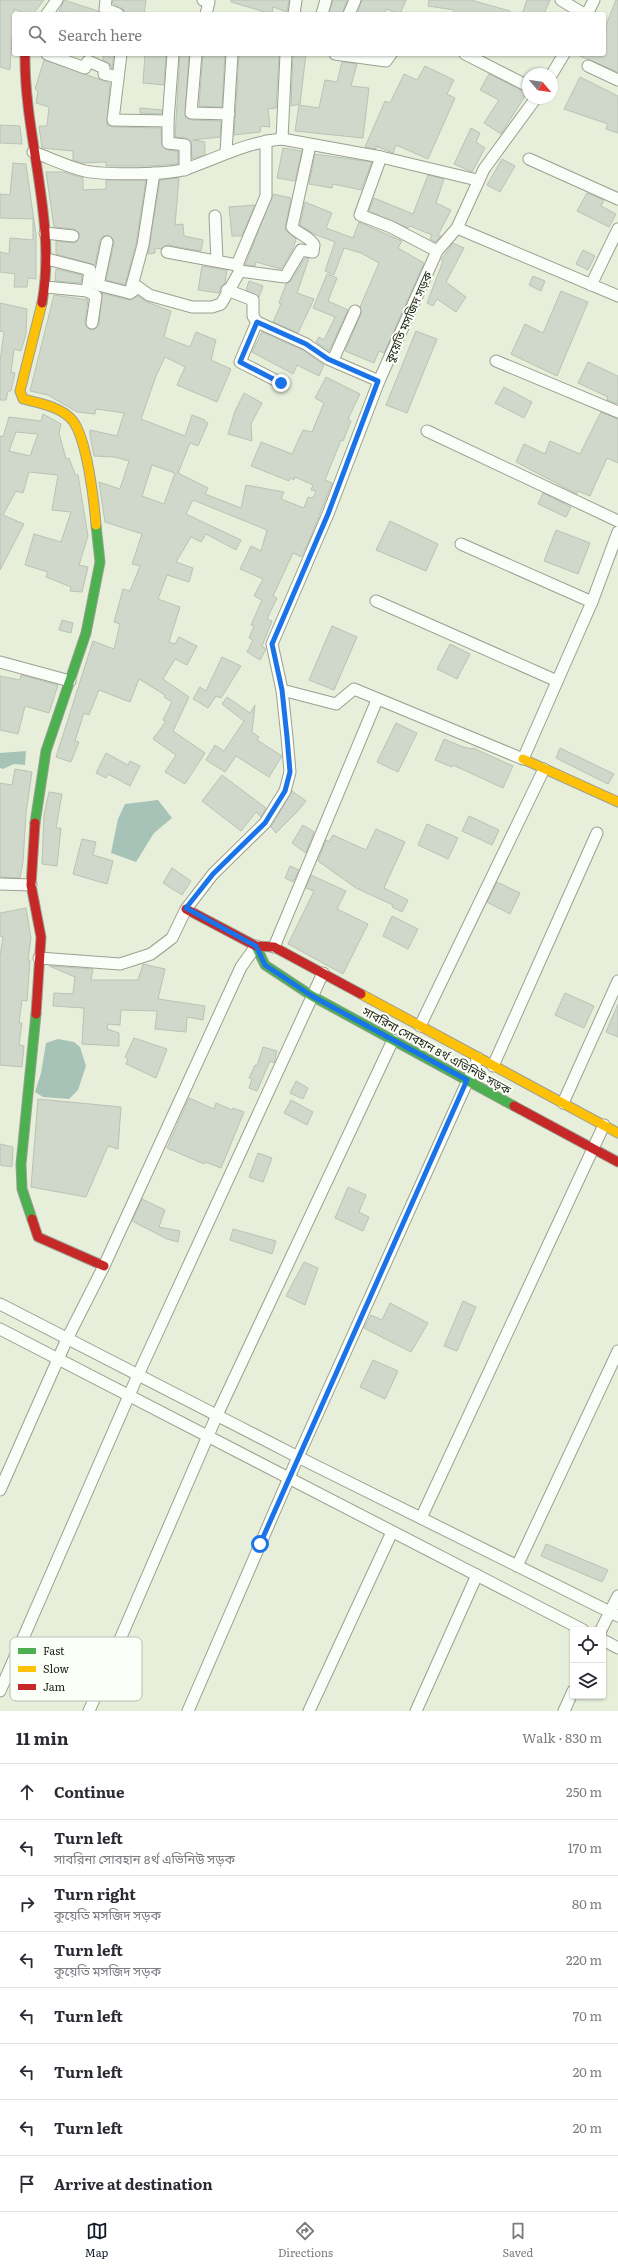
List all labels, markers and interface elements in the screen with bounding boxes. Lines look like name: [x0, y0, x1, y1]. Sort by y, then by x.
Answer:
search box: [12, 12, 606, 56]
icon: search: [26, 23, 48, 45]
text: Search here: [58, 23, 142, 46]
north arrow: [522, 68, 558, 104]
street label: কুয়েতি মসজিদ সড়ক: [379, 268, 436, 367]
route end: [272, 374, 290, 392]
street label: সাবরিনা সোবহান ৪র্থ এভিনিউ সড়ক: [359, 1001, 515, 1099]
route start: [251, 1535, 269, 1553]
map controls: [570, 1627, 606, 1699]
button: locate: [570, 1627, 606, 1663]
legend: [10, 1637, 142, 1701]
text: Fast: [43, 1642, 65, 1658]
text: Slow: [43, 1660, 69, 1676]
button: layers: [570, 1663, 606, 1699]
text: Jam: [43, 1678, 66, 1694]
text: 11 min: [16, 1725, 68, 1750]
text: Walk · 830 m: [522, 1728, 602, 1747]
text: Continue: [54, 1780, 124, 1803]
icon: ahead: [16, 1781, 38, 1803]
text: 250 m: [566, 1782, 602, 1801]
text: Turn left: [54, 1826, 123, 1849]
icon: left: [16, 1837, 38, 1859]
text: 170 m: [568, 1838, 602, 1857]
text: সাবরিনা সোবহান ৪র্থ এভিনিউ সড়ক: [54, 1849, 235, 1868]
text: Turn right: [54, 1882, 136, 1905]
icon: right: [16, 1893, 38, 1915]
text: 80 m: [572, 1894, 602, 1913]
text: কুয়েতি মসজিদ সড়ক: [54, 1905, 161, 1924]
text: Turn left: [54, 1938, 123, 1961]
icon: left: [16, 1949, 38, 1971]
text: 220 m: [566, 1950, 602, 1969]
text: কুয়েতি মসজিদ সড়ক: [54, 1961, 161, 1980]
text: Turn left: [54, 2004, 123, 2027]
icon: left: [16, 2005, 38, 2027]
text: 70 m: [573, 2006, 602, 2025]
text: Turn left: [54, 2060, 123, 2083]
icon: left: [16, 2061, 38, 2083]
text: 20 m: [573, 2062, 602, 2081]
text: Turn left: [54, 2116, 123, 2139]
icon: left: [16, 2117, 38, 2139]
text: 20 m: [573, 2118, 602, 2137]
text: Arrive at destination: [54, 2172, 213, 2195]
icon: arrive: [16, 2173, 38, 2195]
tab: Map: [85, 2220, 108, 2260]
tab: Directions: [278, 2220, 333, 2260]
tab: Saved: [503, 2220, 533, 2260]

